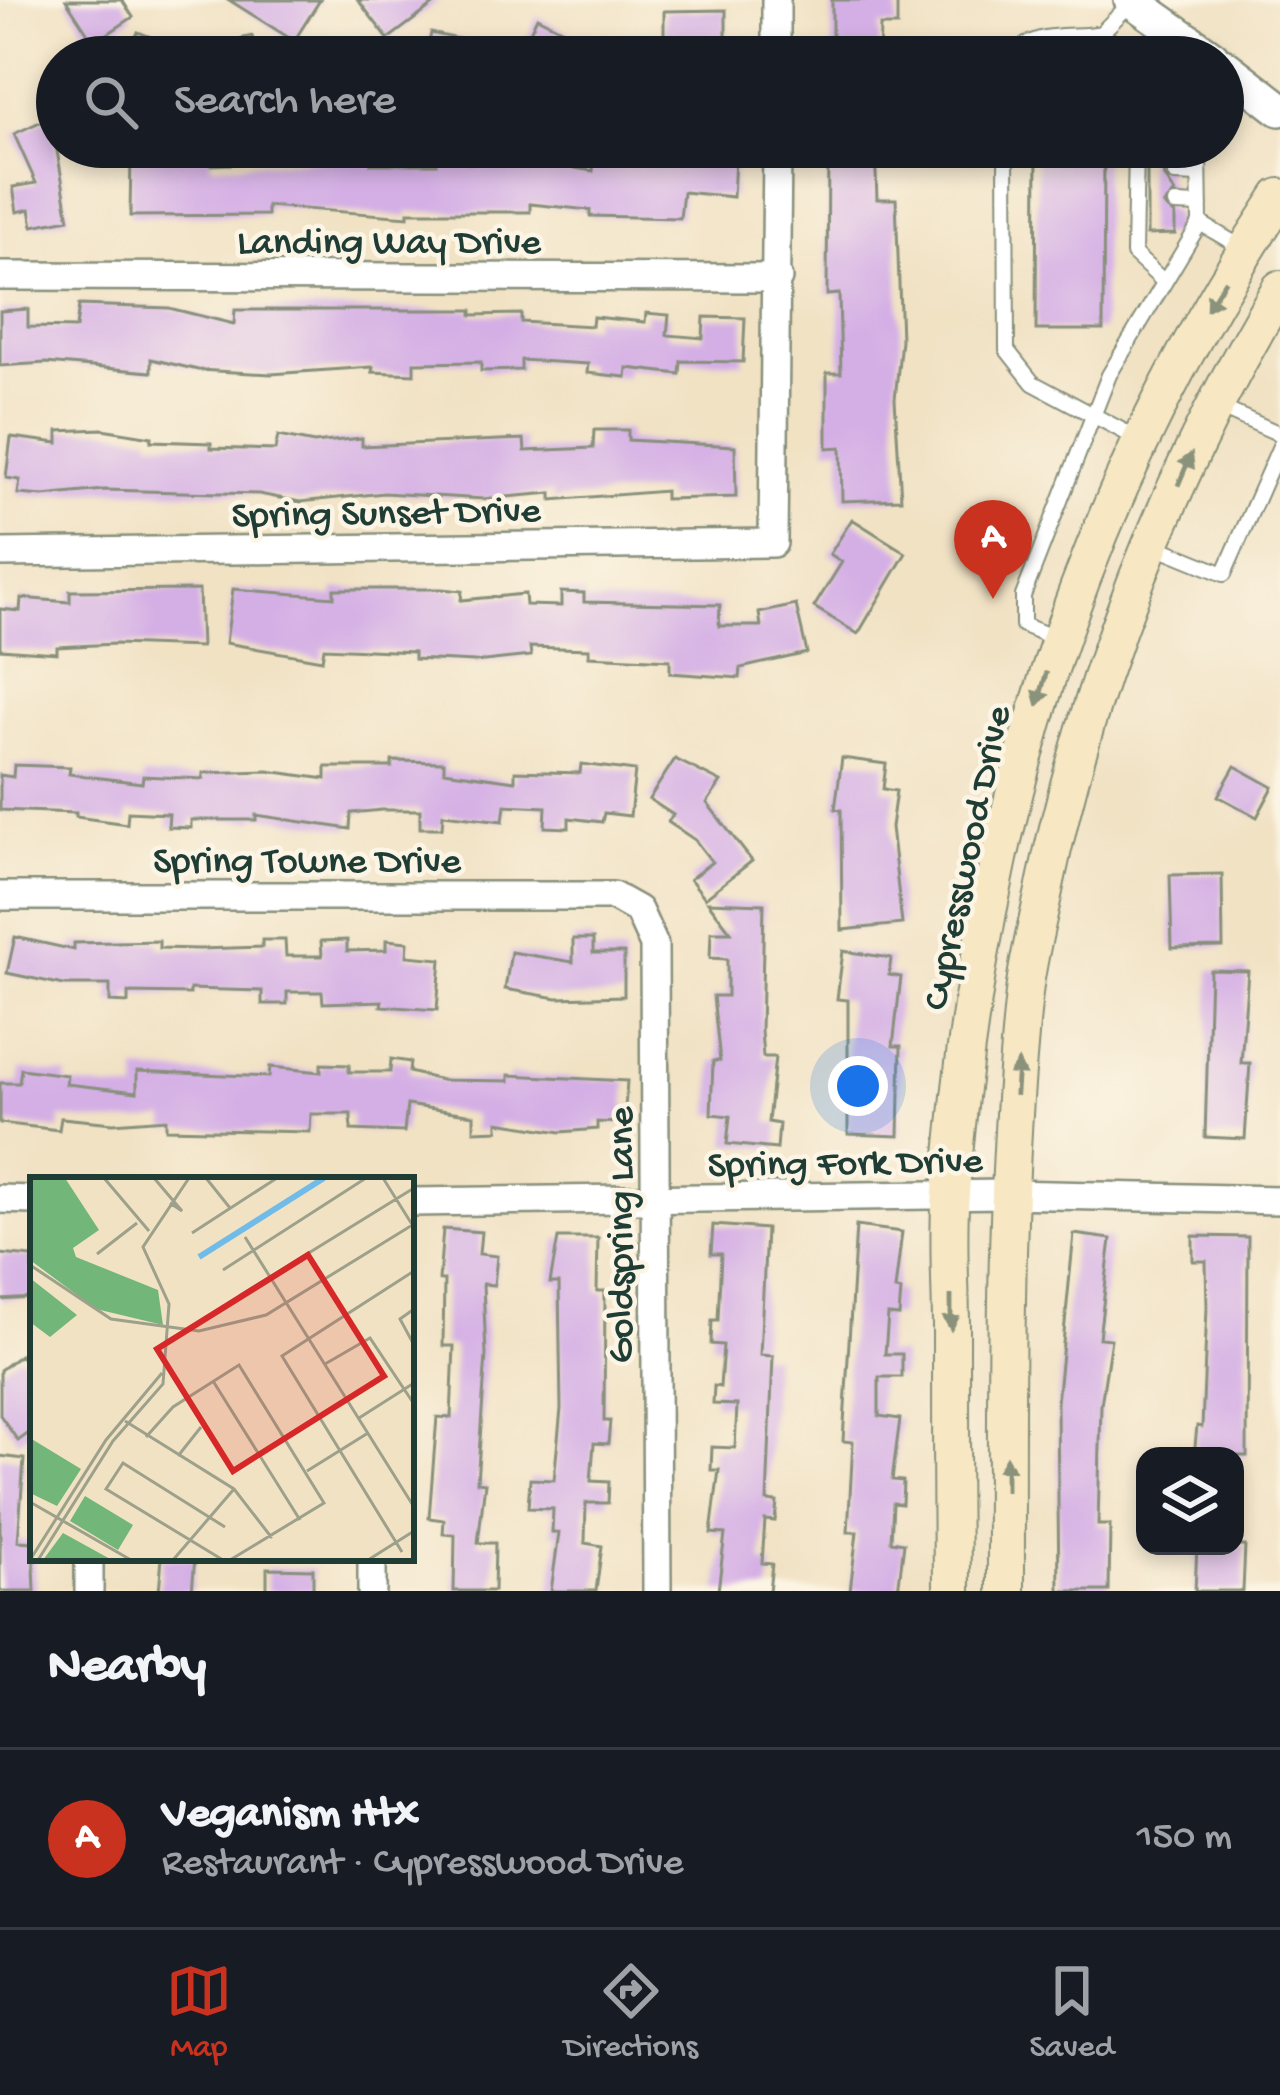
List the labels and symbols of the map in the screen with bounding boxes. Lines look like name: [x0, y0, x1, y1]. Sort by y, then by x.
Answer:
street label: Landing Way Drive: [237, 222, 542, 268]
one-way arrow: [1206, 278, 1228, 311]
one-way arrow: [1176, 450, 1195, 486]
street label: Spring Sunset Drive: [231, 490, 542, 542]
pin: A: [954, 500, 1032, 599]
one-way arrow: [1031, 670, 1050, 707]
street label: Cypresswood Drive: [915, 701, 1025, 1015]
street label: Spring Towne Drive: [153, 841, 462, 887]
your location: [828, 1056, 888, 1116]
one-way arrow: [1008, 1059, 1027, 1096]
street label: Goldspring Lane: [601, 1106, 647, 1363]
street label: Spring Fork Drive: [707, 1141, 984, 1191]
inset map: [30, 1177, 414, 1561]
one-way arrow: [941, 1295, 961, 1333]
one-way arrow: [996, 1454, 1016, 1492]

